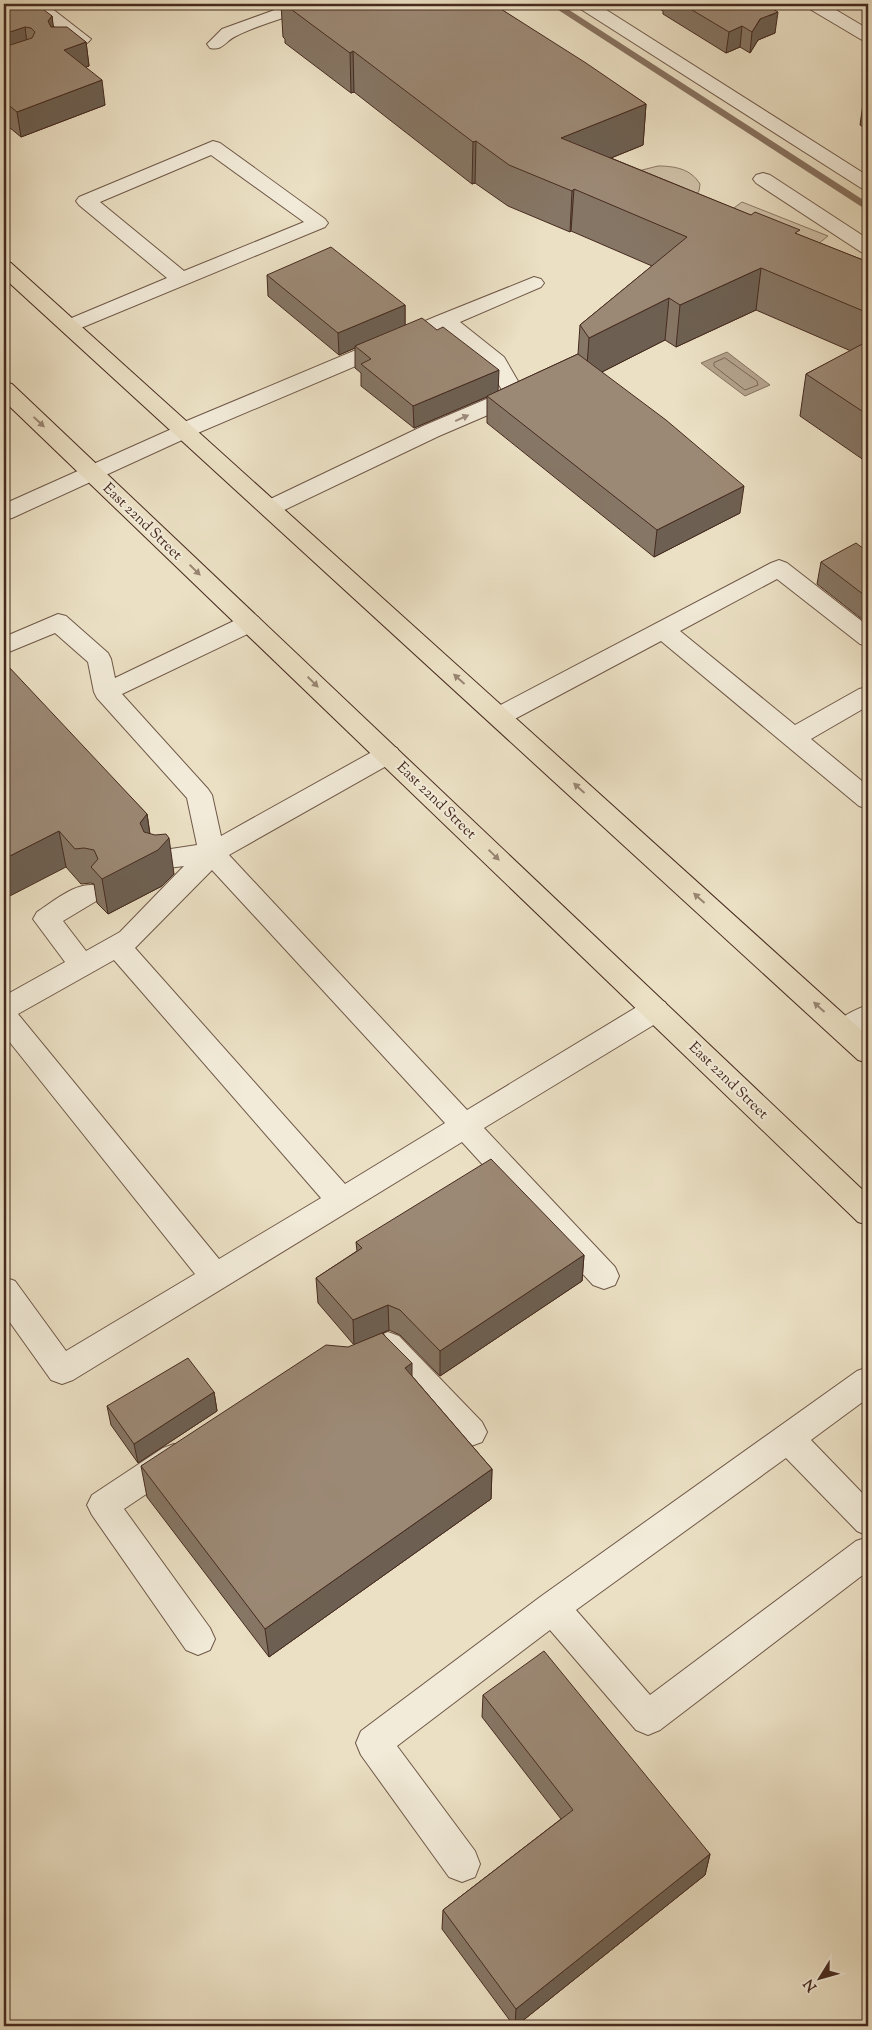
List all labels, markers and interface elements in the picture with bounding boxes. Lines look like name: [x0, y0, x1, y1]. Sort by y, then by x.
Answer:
one-way arrow: [455, 413, 469, 421]
one-way arrow: [33, 416, 45, 428]
street label: East 22nd Street: [97, 479, 186, 566]
one-way arrow: [189, 564, 201, 576]
one-way arrow: [453, 673, 465, 685]
one-way arrow: [307, 676, 319, 688]
street label: East 22nd Street: [391, 758, 480, 845]
one-way arrow: [573, 783, 586, 794]
one-way arrow: [487, 849, 499, 861]
one-way arrow: [694, 892, 706, 904]
one-way arrow: [814, 1001, 826, 1013]
street label: East 22nd Street: [683, 1038, 772, 1125]
north arrow: [794, 1952, 844, 2002]
text: N: [800, 1974, 823, 1995]

